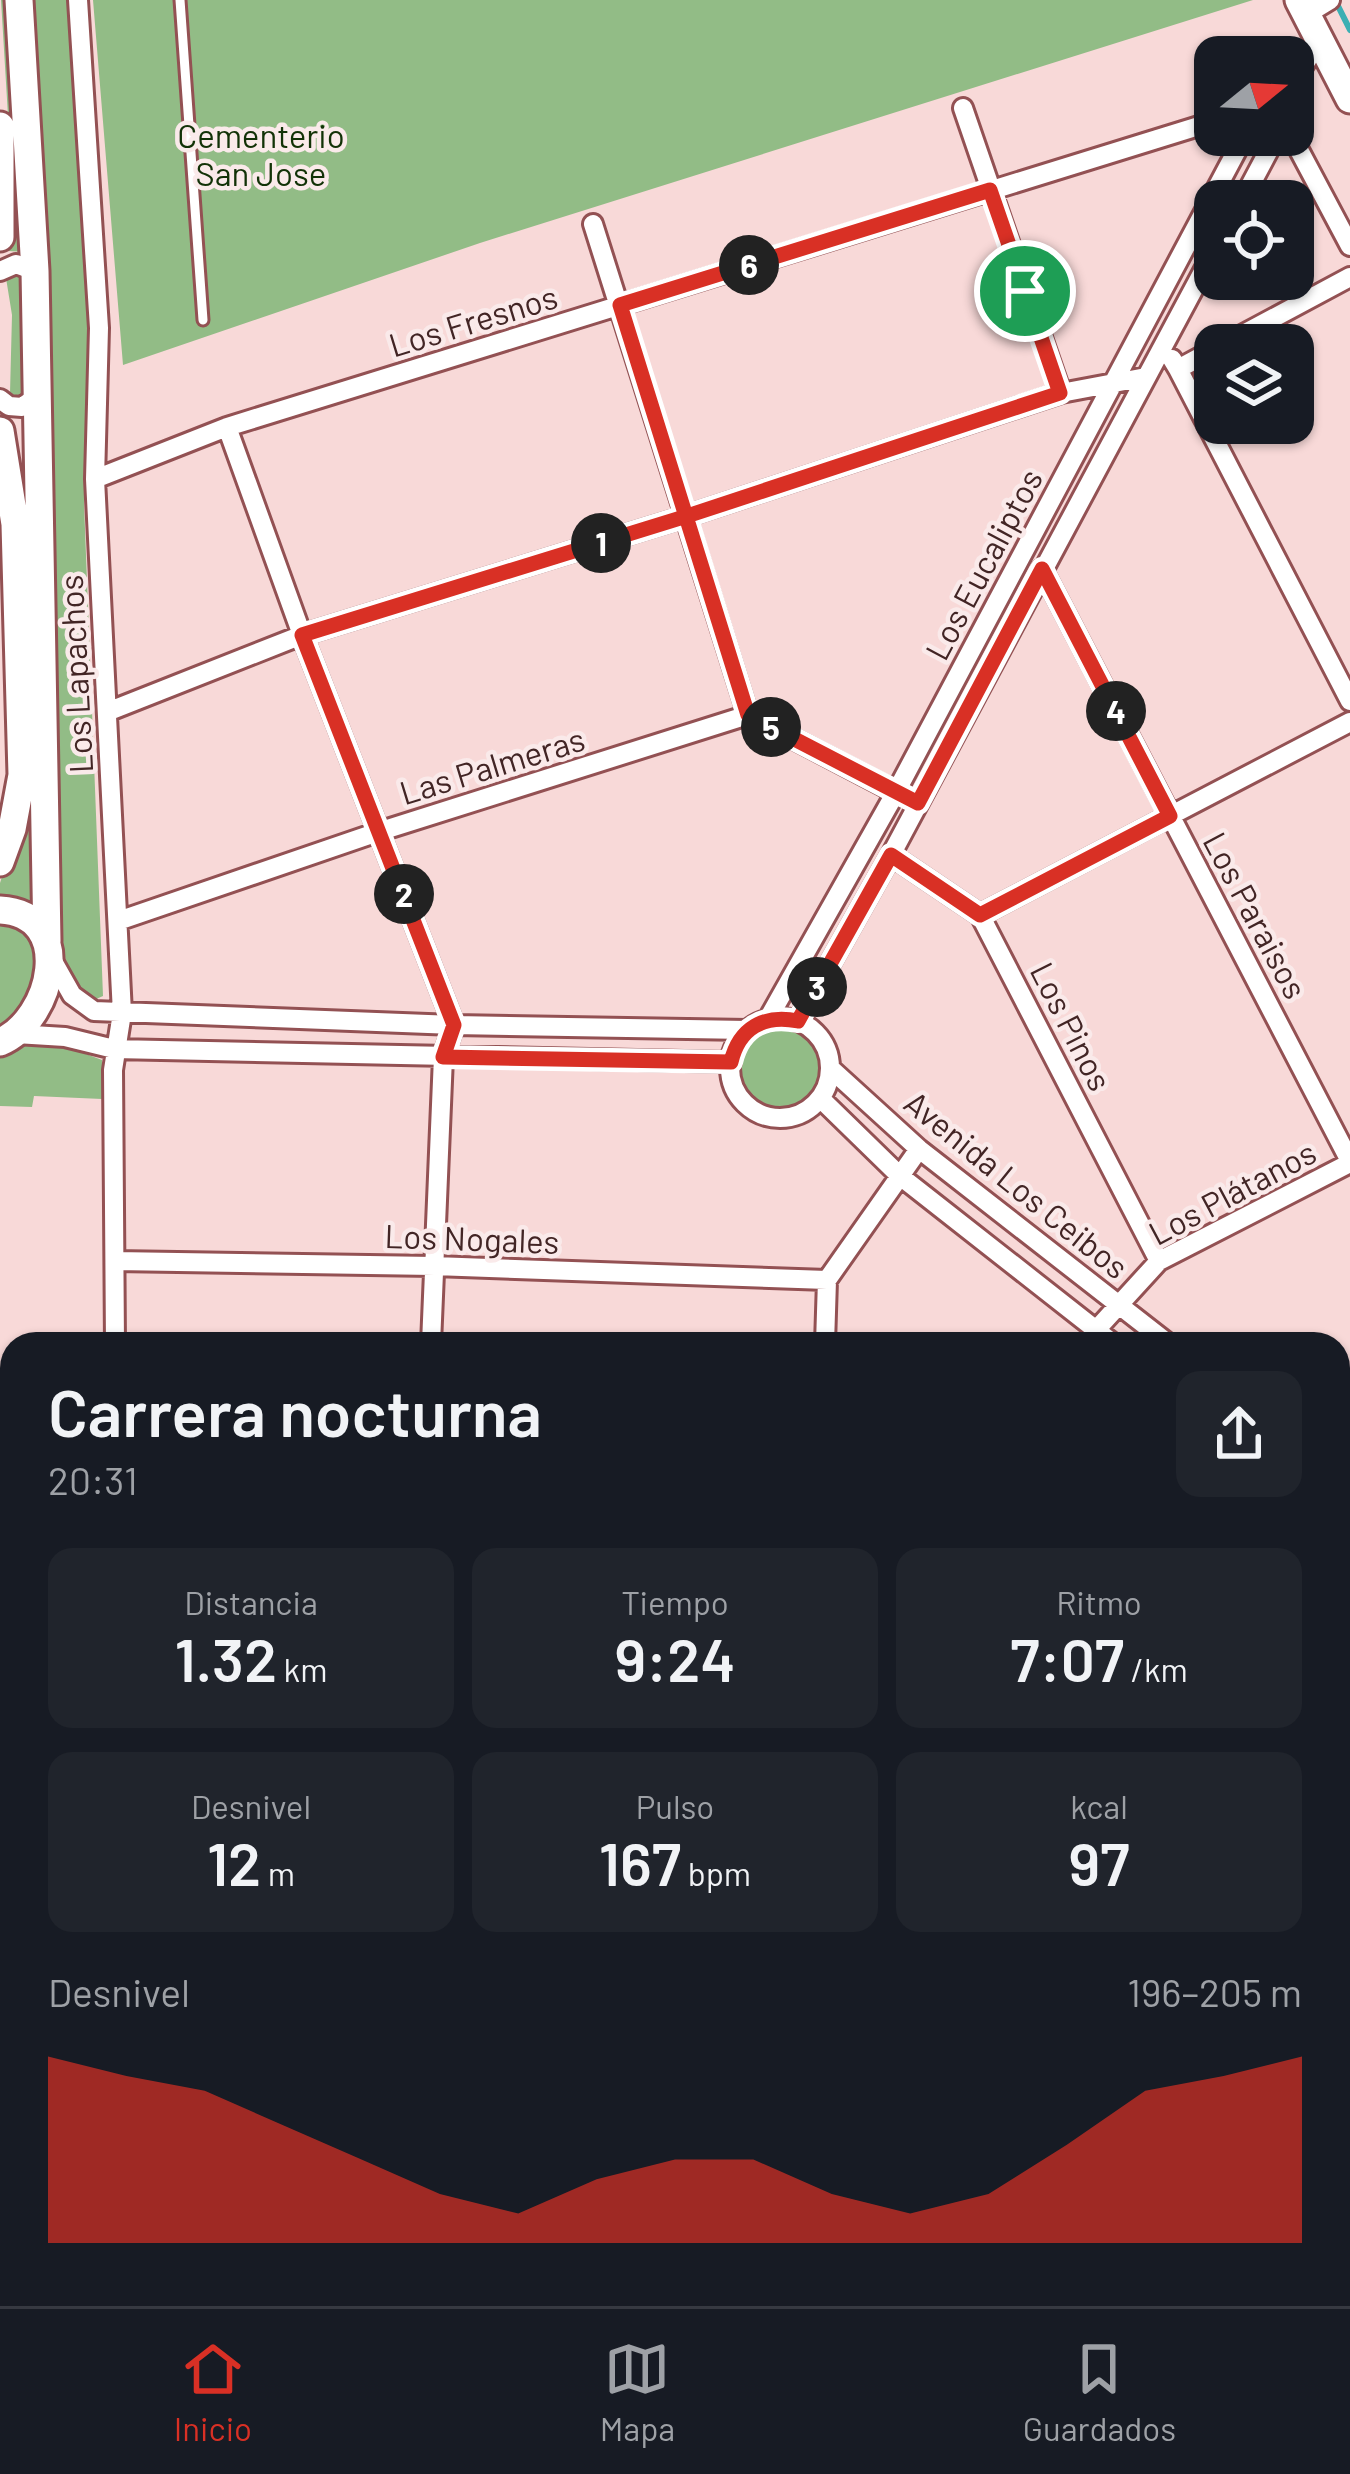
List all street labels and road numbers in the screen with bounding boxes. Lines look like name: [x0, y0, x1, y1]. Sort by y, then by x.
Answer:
street label: Los Fresnos: [384, 275, 562, 365]
street label: Los Eucaliptos: [916, 462, 1050, 666]
street label: Los Lapachos: [50, 574, 100, 774]
street label: Las Palmeras: [395, 718, 589, 812]
street label: Los Paraisos: [1196, 825, 1316, 1005]
street label: Los Pinos: [1023, 955, 1121, 1097]
street label: Avenida Los Ceibos: [897, 1082, 1137, 1286]
street label: Los Plátanos: [1142, 1131, 1322, 1253]
street label: Los Nogales: [384, 1215, 560, 1261]

